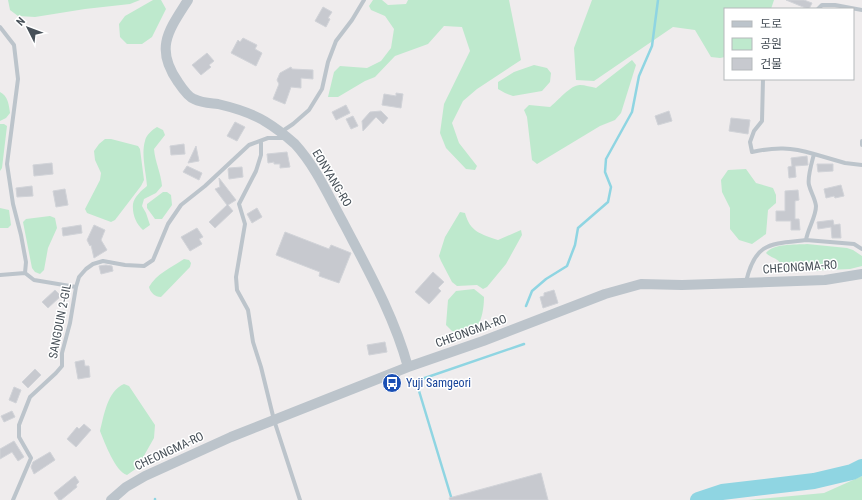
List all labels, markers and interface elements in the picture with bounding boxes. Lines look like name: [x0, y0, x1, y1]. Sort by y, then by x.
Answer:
north arrow: [8, 8, 48, 48]
legend: [724, 8, 854, 80]
text: N: [14, 15, 28, 29]
text: 도로: [760, 17, 782, 31]
text: 공원: [760, 37, 782, 51]
text: 건물: [760, 57, 782, 71]
street label: EONYANG-RO: [309, 147, 355, 209]
street label: CHEONGMA-RO: [762, 257, 838, 277]
street label: SANGDUN 2-GIL: [46, 282, 74, 360]
street label: CHEONGMA-RO: [434, 312, 508, 350]
bus stop icon: Yuji Samgeori: [381, 372, 403, 394]
place label: Yuji Samgeori: [406, 376, 471, 390]
street label: CHEONGMA-RO: [132, 429, 206, 473]

